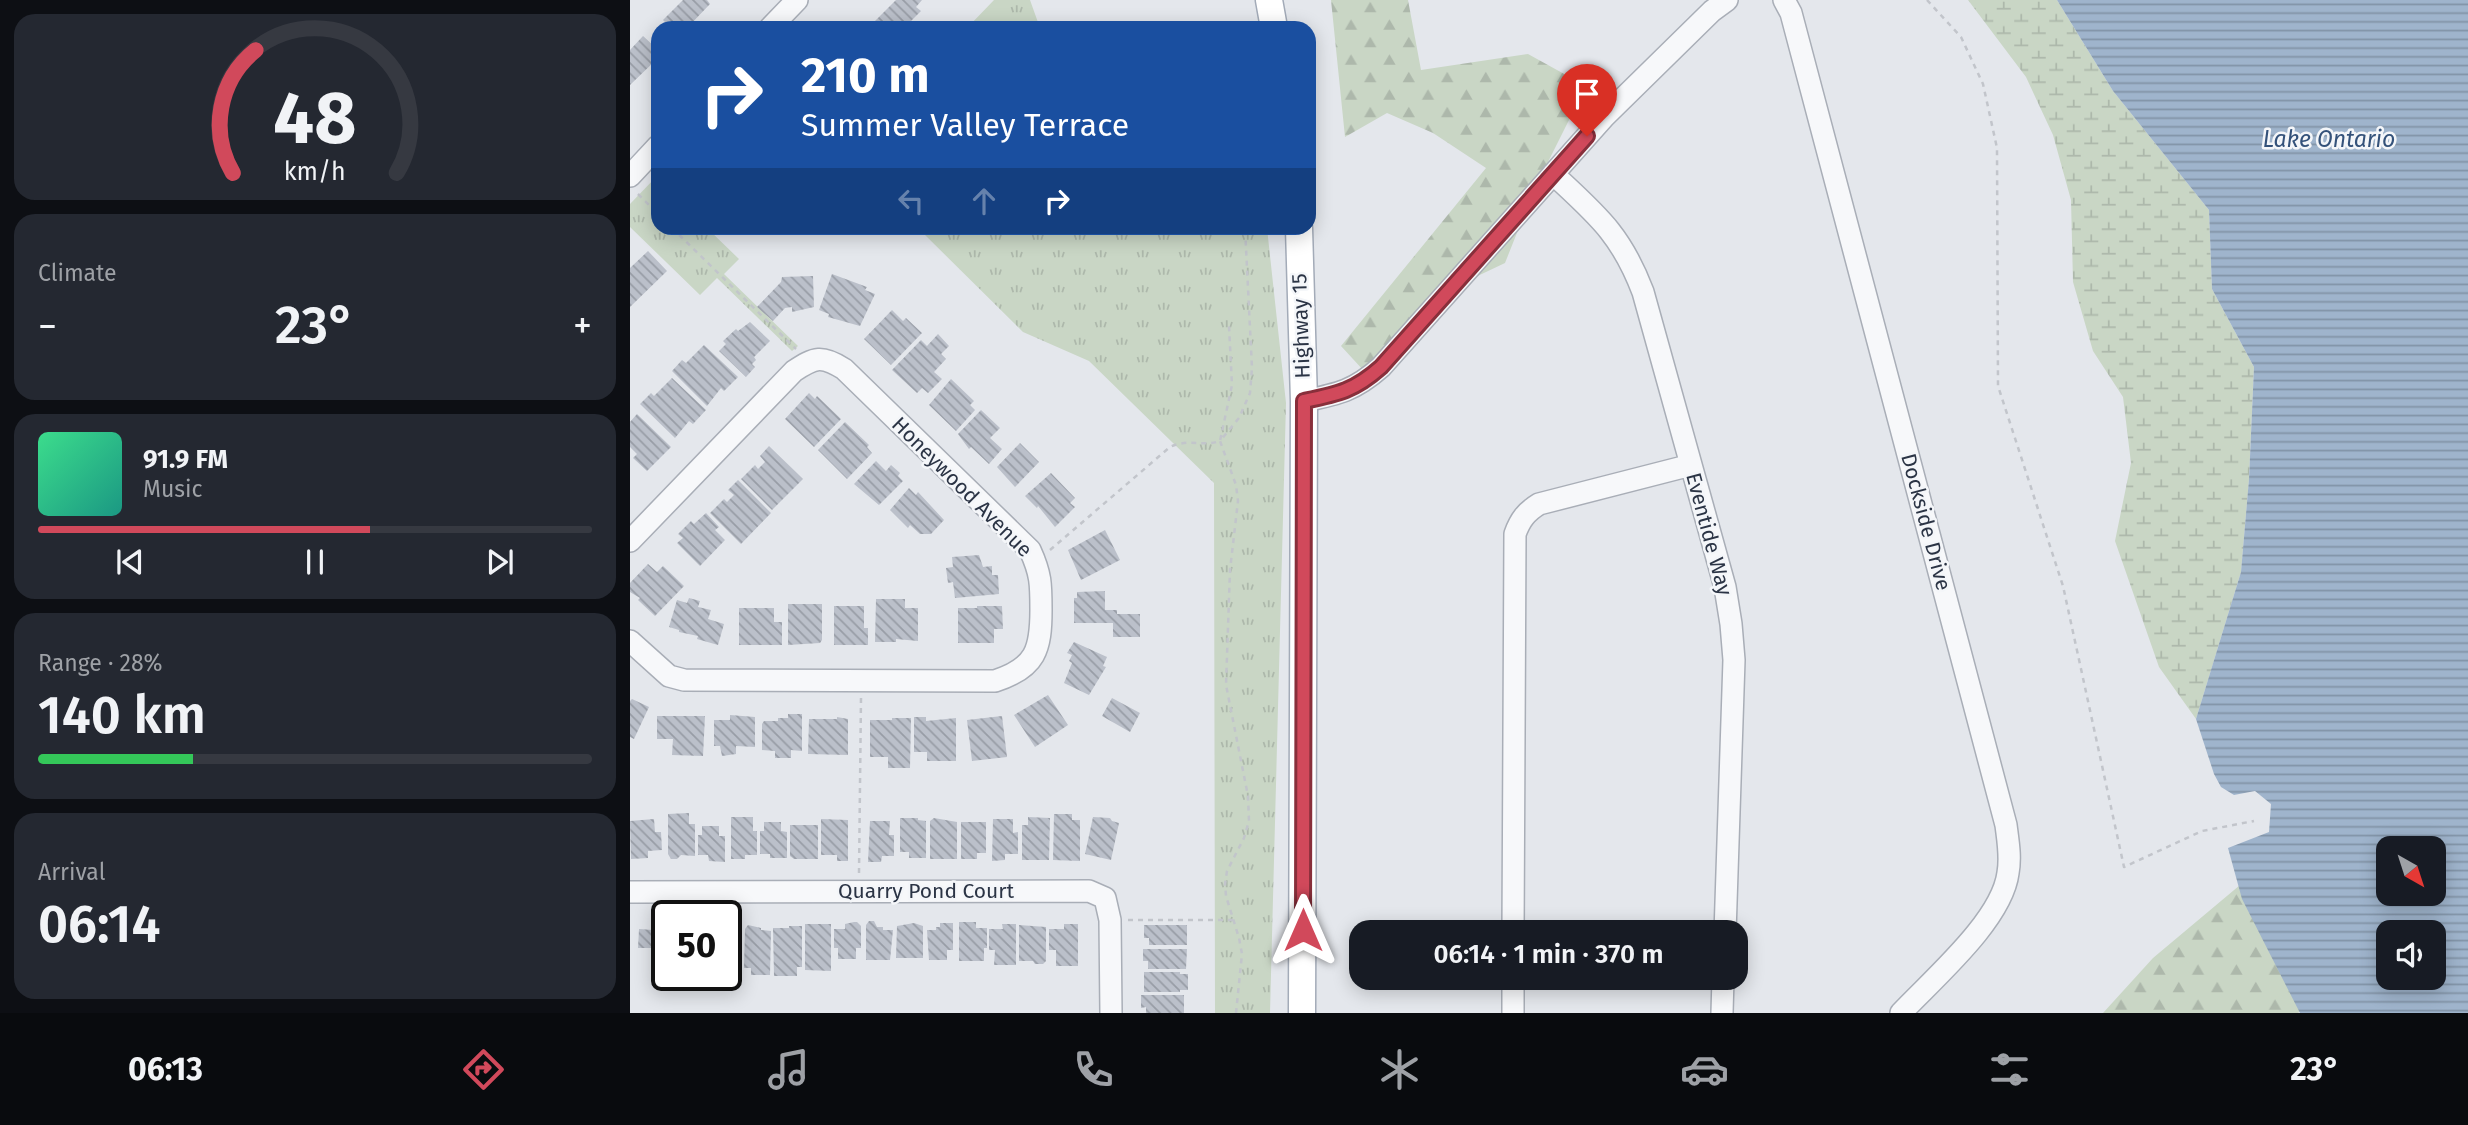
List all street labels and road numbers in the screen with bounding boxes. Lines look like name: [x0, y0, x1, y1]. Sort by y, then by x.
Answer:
street label: Highway 15: [1286, 273, 1316, 379]
street label: Honeywood Avenue: [886, 411, 1038, 563]
street label: Dockside Drive: [1895, 451, 1957, 593]
street label: Eventide Way: [1680, 470, 1738, 599]
street label: Quarry Pond Court: [838, 878, 1014, 904]

